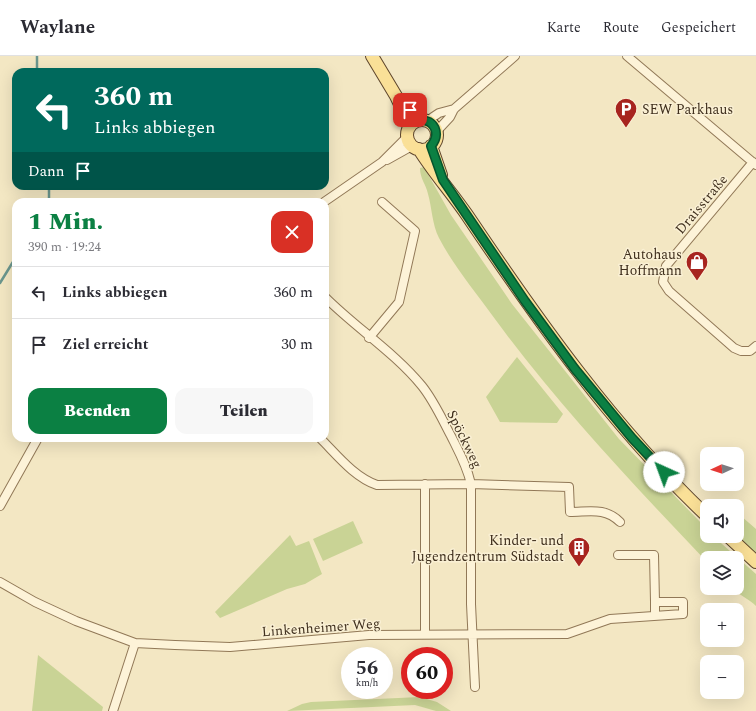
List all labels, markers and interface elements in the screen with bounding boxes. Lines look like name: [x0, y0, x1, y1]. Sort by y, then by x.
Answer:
text: Waylane: [20, 13, 95, 42]
text: Karte: [547, 17, 581, 38]
text: Route: [603, 17, 639, 38]
text: Gespeichert: [661, 17, 736, 38]
text: 360 m: [94, 75, 173, 118]
icon: left: [28, 84, 80, 136]
pin: [393, 93, 427, 127]
parking icon: SEW Parkhaus: [613, 96, 639, 129]
icon: arrive: [399, 99, 421, 121]
place label: SEW Parkhaus: [642, 99, 733, 120]
text: Links abbiegen: [94, 114, 215, 141]
text: Dann: [28, 160, 64, 183]
icon: arrive: [72, 160, 94, 182]
street label: Draisstraße: [670, 170, 733, 239]
text: 1 Min.: [28, 204, 103, 240]
button: close: [271, 211, 313, 253]
text: 390 m · 19:24: [28, 237, 101, 257]
place label: Autohaus Hoffmann: [618, 244, 682, 281]
shop icon: Autohaus Hoffmann: [684, 249, 710, 282]
text: Links abbiegen: [62, 281, 167, 304]
text: 360 m: [274, 281, 313, 304]
icon: left: [28, 282, 50, 304]
text: Ziel erreicht: [62, 333, 148, 356]
text: 30 m: [281, 333, 313, 356]
icon: arrive: [28, 334, 50, 356]
button: Beenden: [28, 388, 167, 434]
button: Teilen: [175, 388, 313, 434]
street label: Spöckweg: [441, 407, 488, 472]
north arrow: [700, 447, 744, 491]
map controls: [700, 447, 744, 699]
position arrow: [643, 451, 685, 493]
button: sound: [700, 499, 744, 543]
place label: Kinder- und Jugendzentrum Südstadt: [411, 530, 564, 567]
building icon: Kinder- und Jugendzentrum Südstadt: [566, 535, 592, 568]
button: layers: [700, 551, 744, 595]
button: +: [700, 603, 744, 647]
street label: Linkenheimer Weg: [261, 613, 381, 642]
speed limit sign: 60: [401, 647, 453, 699]
text: 56: [356, 653, 378, 683]
button: −: [700, 655, 744, 699]
text: km/h: [356, 675, 378, 691]

